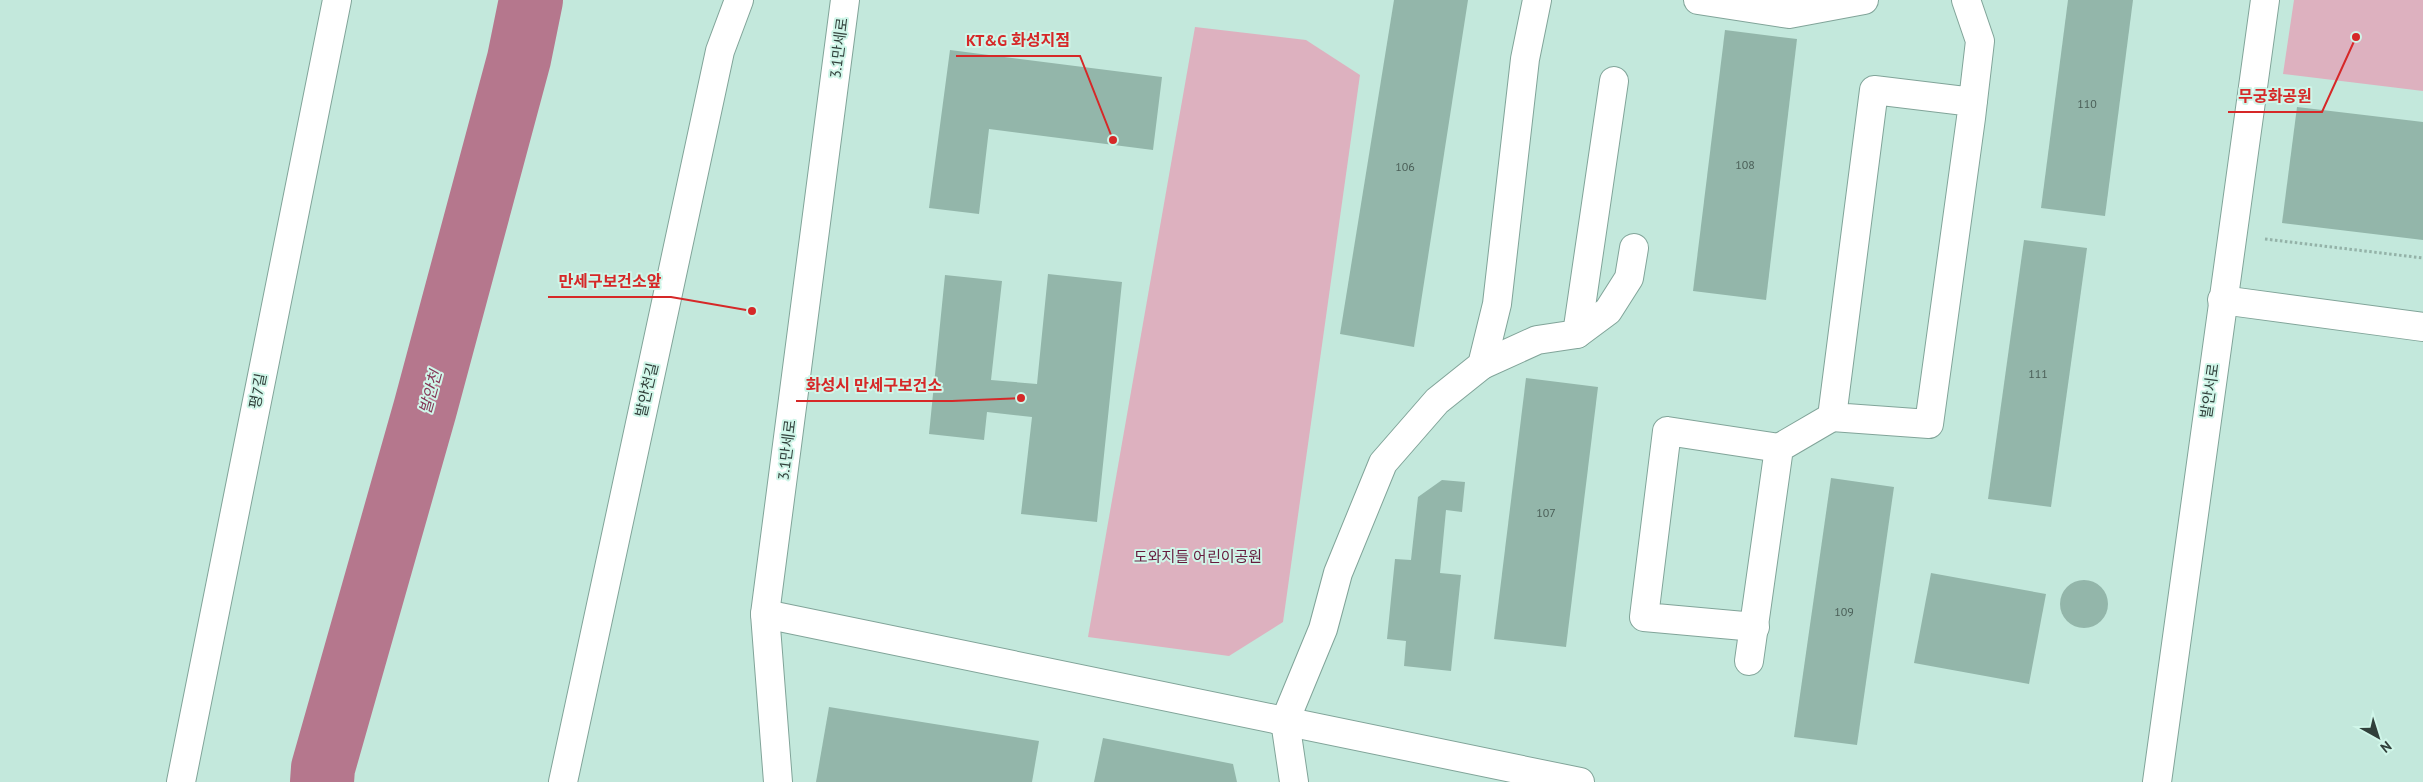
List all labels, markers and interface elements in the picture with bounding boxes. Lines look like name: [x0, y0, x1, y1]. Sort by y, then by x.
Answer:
street label: 3.1만세로: [825, 17, 852, 79]
callout: KT&G 화성지점: [956, 25, 1080, 56]
text: KT&G 화성지점: [966, 30, 1070, 50]
callout: 무궁화공원: [2228, 81, 2322, 112]
text: 무궁화공원: [2238, 86, 2312, 106]
house number: 110: [2077, 96, 2097, 111]
house number: 108: [1735, 157, 1755, 172]
house number: 106: [1395, 159, 1415, 174]
callout: 만세구보건소앞: [548, 266, 671, 297]
text: 만세구보건소앞: [558, 271, 662, 291]
street label: 발안천길: [631, 361, 662, 419]
street label: 발안서로: [2196, 362, 2223, 420]
water label: 발안천: [415, 366, 446, 416]
house number: 111: [2028, 366, 2048, 381]
callout: 화성시 만세구보건소: [796, 370, 952, 401]
street label: 평7길: [245, 372, 270, 410]
text: 화성시 만세구보건소: [806, 375, 943, 395]
street label: 3.1만세로: [773, 419, 800, 481]
house number: 107: [1536, 505, 1556, 520]
park label: 도와지들 어린이공원: [1134, 547, 1262, 566]
house number: 109: [1834, 604, 1854, 619]
north arrow: [2353, 712, 2403, 762]
text: N: [2377, 737, 2395, 757]

